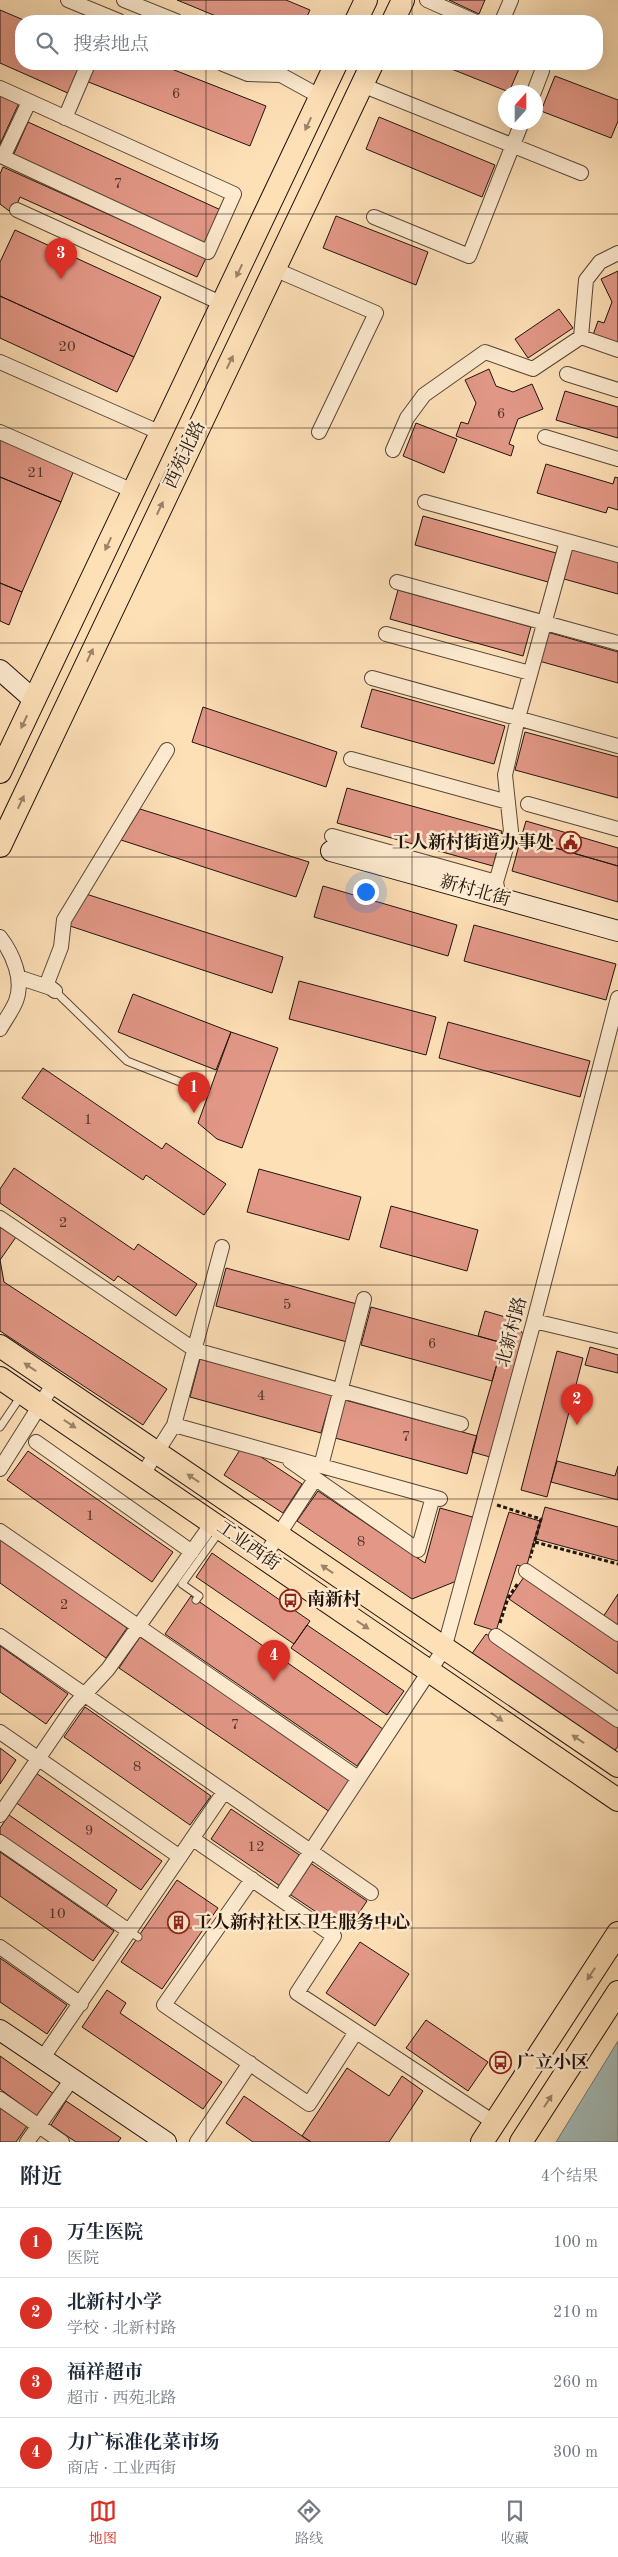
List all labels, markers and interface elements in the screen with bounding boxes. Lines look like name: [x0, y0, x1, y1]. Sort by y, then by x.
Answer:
search box: [15, 15, 603, 70]
icon: search: [33, 29, 61, 57]
text: 搜索地点: [73, 36, 149, 55]
north arrow: [498, 85, 543, 130]
house number: 6: [172, 87, 180, 102]
one-way arrow: [304, 117, 312, 131]
house number: 7: [114, 177, 122, 192]
pin: 3: [45, 238, 77, 279]
one-way arrow: [235, 264, 243, 278]
house number: 20: [58, 340, 76, 355]
one-way arrow: [226, 355, 234, 369]
house number: 6: [497, 407, 505, 422]
street label: 西苑北路: [160, 418, 208, 491]
house number: 21: [27, 466, 45, 481]
one-way arrow: [156, 501, 164, 516]
one-way arrow: [104, 537, 112, 551]
one-way arrow: [87, 648, 95, 662]
one-way arrow: [20, 715, 28, 729]
one-way arrow: [17, 795, 25, 809]
public building icon: 工人新村街道办事处: [558, 831, 582, 855]
place label: 工人新村街道办事处: [392, 832, 554, 852]
street label: 新村北街: [438, 871, 513, 910]
your location: [353, 879, 379, 905]
pin: 1: [178, 1072, 210, 1113]
house number: 1: [84, 1113, 92, 1128]
house number: 2: [59, 1216, 67, 1231]
street label: 北新村路: [492, 1294, 530, 1369]
house number: 5: [283, 1298, 291, 1313]
house number: 6: [428, 1337, 436, 1352]
one-way arrow: [23, 1362, 36, 1372]
pin: 2: [561, 1384, 593, 1425]
house number: 4: [257, 1389, 265, 1404]
one-way arrow: [63, 1419, 76, 1429]
house number: 7: [402, 1430, 410, 1445]
one-way arrow: [186, 1473, 200, 1483]
house number: 1: [86, 1509, 94, 1524]
street label: 工业西街: [213, 1517, 283, 1574]
house number: 8: [357, 1535, 365, 1550]
one-way arrow: [321, 1564, 334, 1574]
bus stop icon: 南新村: [279, 1588, 303, 1612]
place label: 南新村: [307, 1589, 361, 1609]
house number: 2: [60, 1598, 68, 1613]
one-way arrow: [356, 1620, 369, 1630]
pin: 4: [258, 1640, 290, 1681]
one-way arrow: [490, 1712, 503, 1722]
house number: 7: [231, 1718, 239, 1733]
one-way arrow: [571, 1734, 584, 1744]
house number: 8: [133, 1760, 141, 1775]
house number: 9: [85, 1824, 93, 1839]
house number: 12: [247, 1840, 265, 1855]
house number: 10: [48, 1907, 66, 1922]
building icon: 工人新村社区卫生服务中心: [166, 1911, 190, 1935]
place label: 工人新村社区卫生服务中心: [194, 1912, 410, 1932]
one-way arrow: [587, 1967, 596, 1980]
bus stop icon: 广立小区: [489, 2051, 513, 2075]
place label: 广立小区: [517, 2052, 589, 2072]
one-way arrow: [543, 2094, 552, 2108]
text: 附近: [20, 2167, 62, 2188]
text: 4个结果: [541, 2169, 598, 2185]
text: 万生医院: [67, 2224, 143, 2243]
text: 1: [31, 2235, 41, 2251]
text: 100 m: [553, 2235, 598, 2251]
text: 医院: [67, 2251, 99, 2267]
text: 北新村小学: [67, 2294, 162, 2313]
text: 2: [31, 2305, 41, 2321]
text: 210 m: [553, 2305, 598, 2321]
text: 学校 · 北新村路: [67, 2321, 176, 2337]
text: 福祥超市: [67, 2364, 143, 2383]
text: 3: [31, 2375, 41, 2391]
text: 260 m: [553, 2375, 598, 2391]
text: 超市 · 西苑北路: [67, 2391, 176, 2407]
text: 力广标准化菜市场: [67, 2434, 219, 2453]
text: 4: [31, 2445, 41, 2461]
text: 300 m: [553, 2445, 598, 2461]
text: 商店 · 工业西街: [67, 2461, 176, 2477]
tab: 地图: [89, 2497, 117, 2548]
tab: 路线: [295, 2497, 323, 2548]
tab: 收藏: [501, 2497, 529, 2548]

